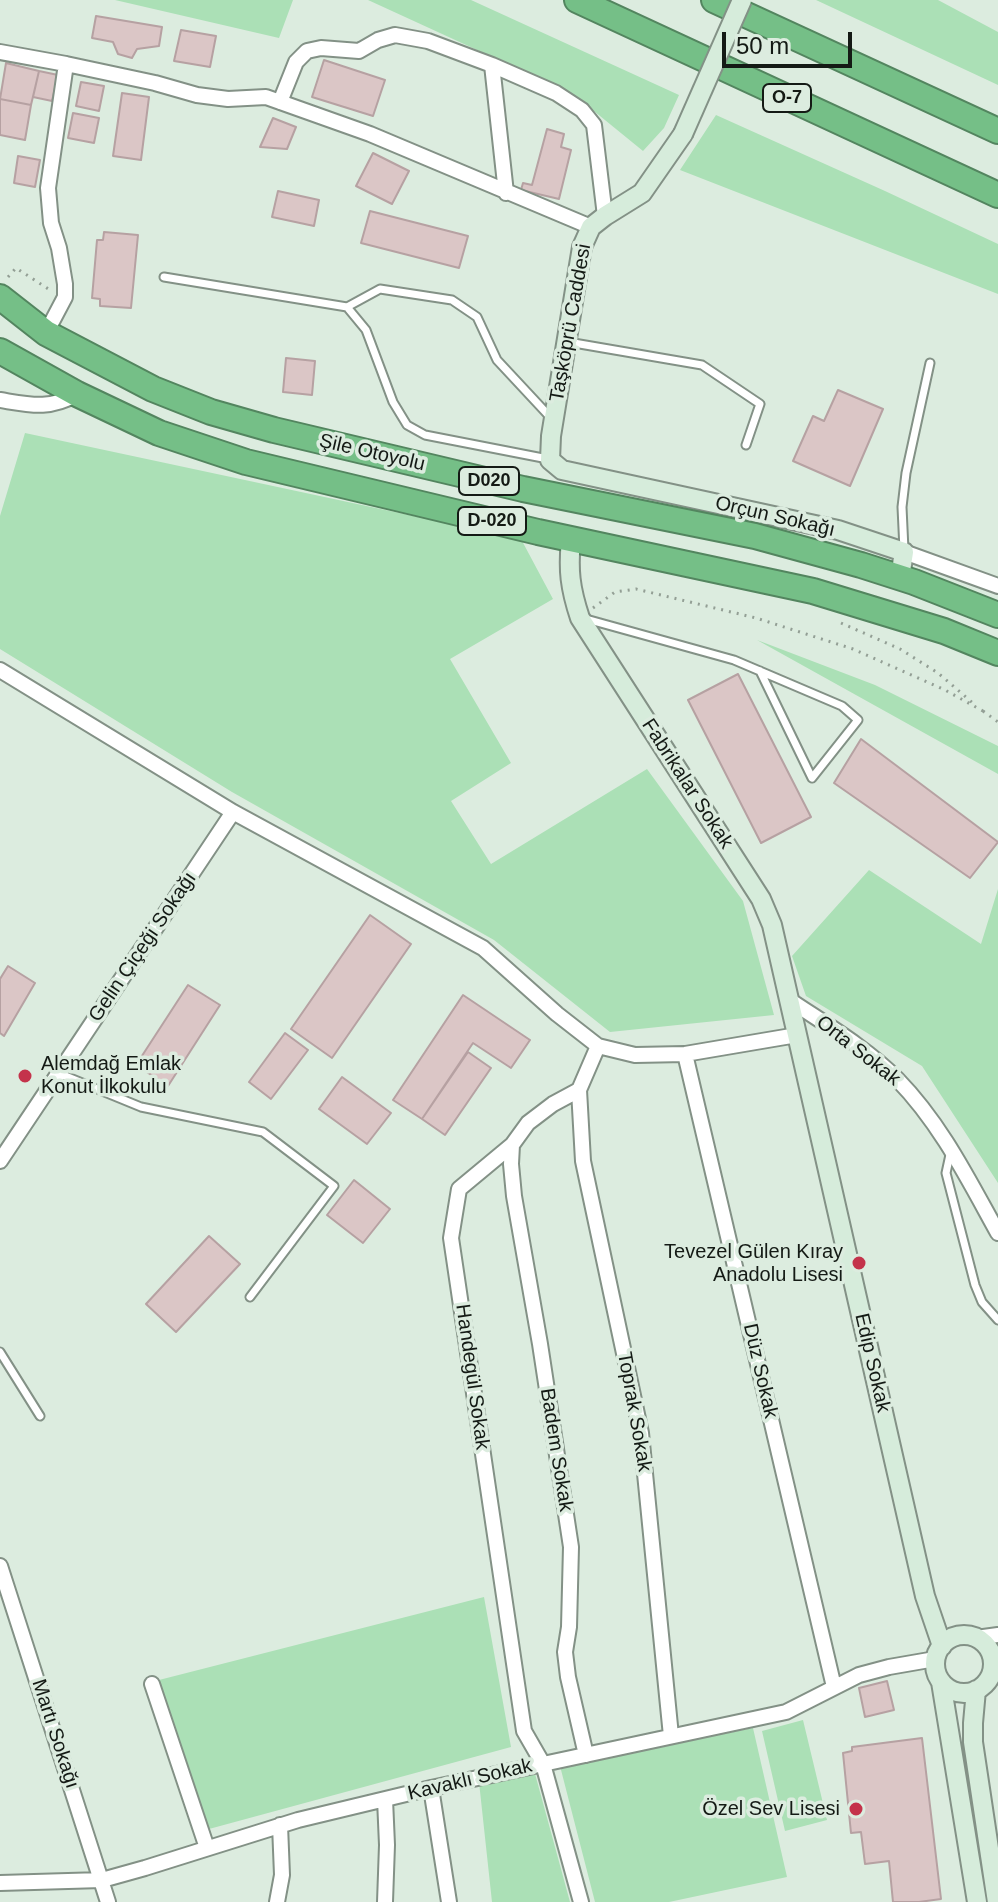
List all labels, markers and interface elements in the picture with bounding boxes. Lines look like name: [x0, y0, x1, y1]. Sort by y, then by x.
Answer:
scale bar: [726, 16, 856, 66]
text: 50 m: [736, 32, 789, 59]
road number: O-7: [763, 84, 811, 112]
street label: Taşköprü Caddesi: [545, 242, 597, 404]
street label: Şile Otoyolu: [317, 429, 427, 477]
road number: D020: [459, 467, 519, 495]
street label: Orçun Sokağı: [713, 492, 837, 542]
road number: D-020: [458, 507, 526, 535]
street label: Fabrikalar Sokak: [636, 715, 738, 853]
street label: Gelin Çiçeği Sokağı: [84, 867, 202, 1027]
street label: Orta Sokak: [811, 1011, 905, 1091]
place label: Alemdağ Emlak Konut İlkokulu: [41, 1052, 181, 1099]
marker: Alemdağ Emlak Konut İlkokulu: [16, 1067, 34, 1085]
place label: Tevezel Gülen Kıray Anadolu Lisesi: [664, 1240, 843, 1287]
marker: Tevezel Gülen Kıray Anadolu Lisesi: [850, 1254, 868, 1272]
street label: Handegül Sokak: [450, 1303, 494, 1451]
street label: Edip Sokak: [849, 1311, 895, 1415]
street label: Düz Sokak: [737, 1321, 783, 1421]
street label: Toprak Sokak: [612, 1350, 656, 1474]
street label: Badem Sokak: [534, 1387, 578, 1513]
street label: Martı Sokağı: [26, 1676, 84, 1792]
street label: Kavaklı Sokak: [406, 1754, 534, 1806]
place label: Özel Sev Lisesi: [702, 1797, 840, 1821]
marker: Özel Sev Lisesi: [847, 1800, 865, 1818]

